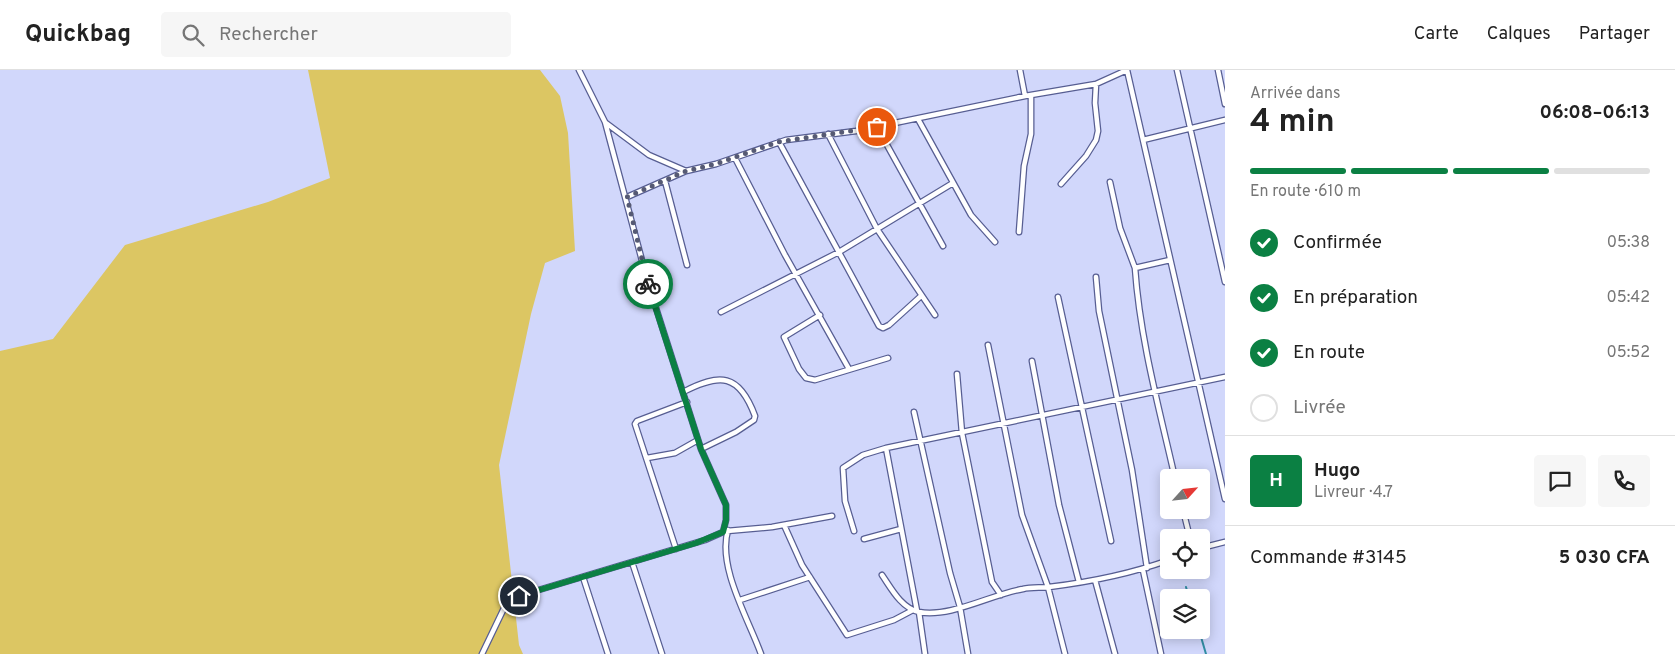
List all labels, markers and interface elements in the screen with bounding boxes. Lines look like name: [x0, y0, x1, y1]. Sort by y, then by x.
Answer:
search box: [161, 12, 511, 57]
text: Quickbag: [25, 20, 131, 50]
icon: search: [179, 21, 207, 49]
text: Rechercher: [219, 23, 318, 47]
text: Carte: [1414, 23, 1459, 46]
text: Calques: [1487, 23, 1551, 46]
text: Partager: [1579, 23, 1650, 46]
text: Arrivée dans: [1250, 84, 1340, 104]
text: 06:08–06:13: [1540, 101, 1650, 125]
text: 4 min: [1250, 103, 1335, 143]
pin: [856, 106, 898, 148]
icon: bag: [863, 113, 891, 141]
text: En route · 610 m: [1250, 182, 1361, 202]
icon: check: [1250, 229, 1278, 257]
text: Confirmée: [1293, 231, 1382, 255]
text: 05:38: [1607, 233, 1650, 253]
courier: [623, 259, 673, 309]
icon: bike: [634, 270, 662, 298]
icon: check: [1250, 284, 1278, 312]
text: En préparation: [1293, 286, 1418, 310]
text: 05:42: [1606, 288, 1650, 308]
icon: check: [1250, 339, 1278, 367]
text: En route: [1293, 341, 1365, 365]
text: 05:52: [1607, 343, 1650, 363]
text: Livrée: [1293, 396, 1346, 420]
button: chat: [1534, 455, 1586, 507]
button: phone: [1598, 455, 1650, 507]
text: Hugo: [1314, 459, 1360, 483]
north arrow: [1160, 469, 1210, 519]
map controls: [1160, 469, 1210, 639]
text: H: [1269, 469, 1283, 493]
text: Livreur · 4.7: [1314, 483, 1393, 503]
button: locate: [1160, 529, 1210, 579]
text: Commande #3145: [1250, 546, 1407, 570]
text: 5 030 CFA: [1559, 546, 1650, 570]
pin: [498, 575, 540, 617]
icon: home: [505, 582, 533, 610]
button: layers: [1160, 589, 1210, 639]

